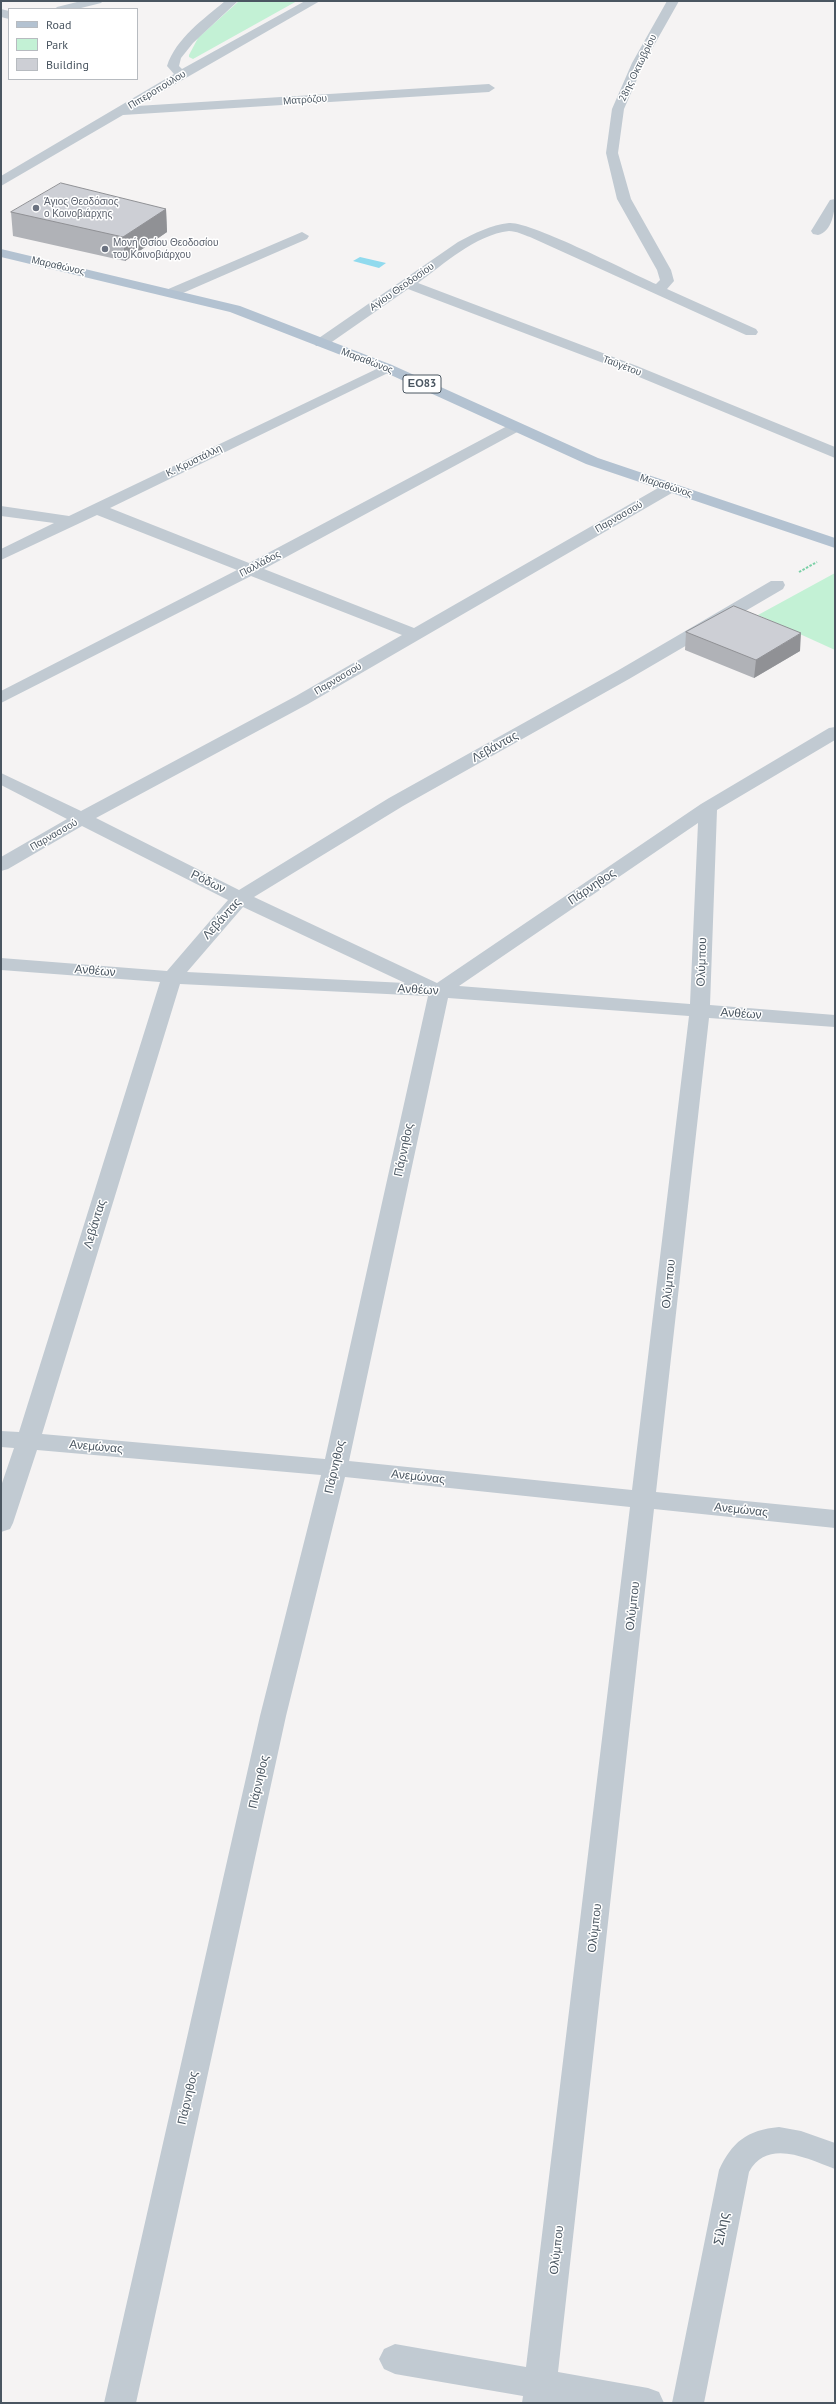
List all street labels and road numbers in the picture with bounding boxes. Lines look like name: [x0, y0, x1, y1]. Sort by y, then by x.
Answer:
street label: 28ης Οκτωβρίου: [617, 33, 659, 103]
street label: Πιπεροπούλου: [126, 68, 188, 112]
street label: Ματρόζου: [283, 92, 327, 108]
street label: Μαραθώνος: [30, 254, 86, 278]
street label: Αγίου Θεοδοσίου: [368, 260, 436, 314]
street label: Μαραθώνος: [339, 346, 395, 376]
street label: Ταϋγέτου: [601, 353, 643, 379]
road number: ΕΟ83: [403, 375, 441, 393]
street label: Κ. Κρυστάλλη: [164, 442, 224, 480]
street label: Μαραθώνος: [638, 472, 694, 500]
street label: Παρνασσού: [593, 499, 645, 535]
street label: Παλλάδος: [238, 548, 282, 580]
street label: Παρνασσού: [312, 660, 364, 698]
street label: Λεβάντας: [469, 728, 521, 766]
street label: Παρνασσού: [28, 817, 80, 853]
street label: Πάρνηθος: [565, 866, 619, 908]
street label: Ρόδων: [188, 867, 228, 897]
street label: Λεβάντας: [200, 895, 244, 943]
street label: Ολύμπου: [694, 937, 710, 987]
street label: Ανθέων: [74, 962, 116, 980]
street label: Ανθέων: [397, 982, 439, 998]
street label: Ανθέων: [720, 1005, 762, 1023]
street label: Πάρνηθος: [391, 1122, 417, 1178]
street label: Λεβάντας: [81, 1198, 109, 1250]
street label: Ολύμπου: [659, 1259, 679, 1309]
street label: Ανεμώνας: [69, 1437, 123, 1457]
street label: Πάρνηθος: [322, 1439, 348, 1495]
street label: Ανεμώνας: [390, 1467, 446, 1487]
street label: Ανεμώνας: [713, 1500, 769, 1520]
street label: Ολύμπου: [623, 1581, 643, 1631]
street label: Πάρνηθος: [246, 1754, 272, 1810]
street label: Ολύμπου: [585, 1903, 605, 1953]
street label: Πάρνηθος: [175, 2070, 201, 2126]
street label: Σίλης: [711, 2211, 733, 2247]
street label: Ολύμπου: [547, 2225, 567, 2275]

